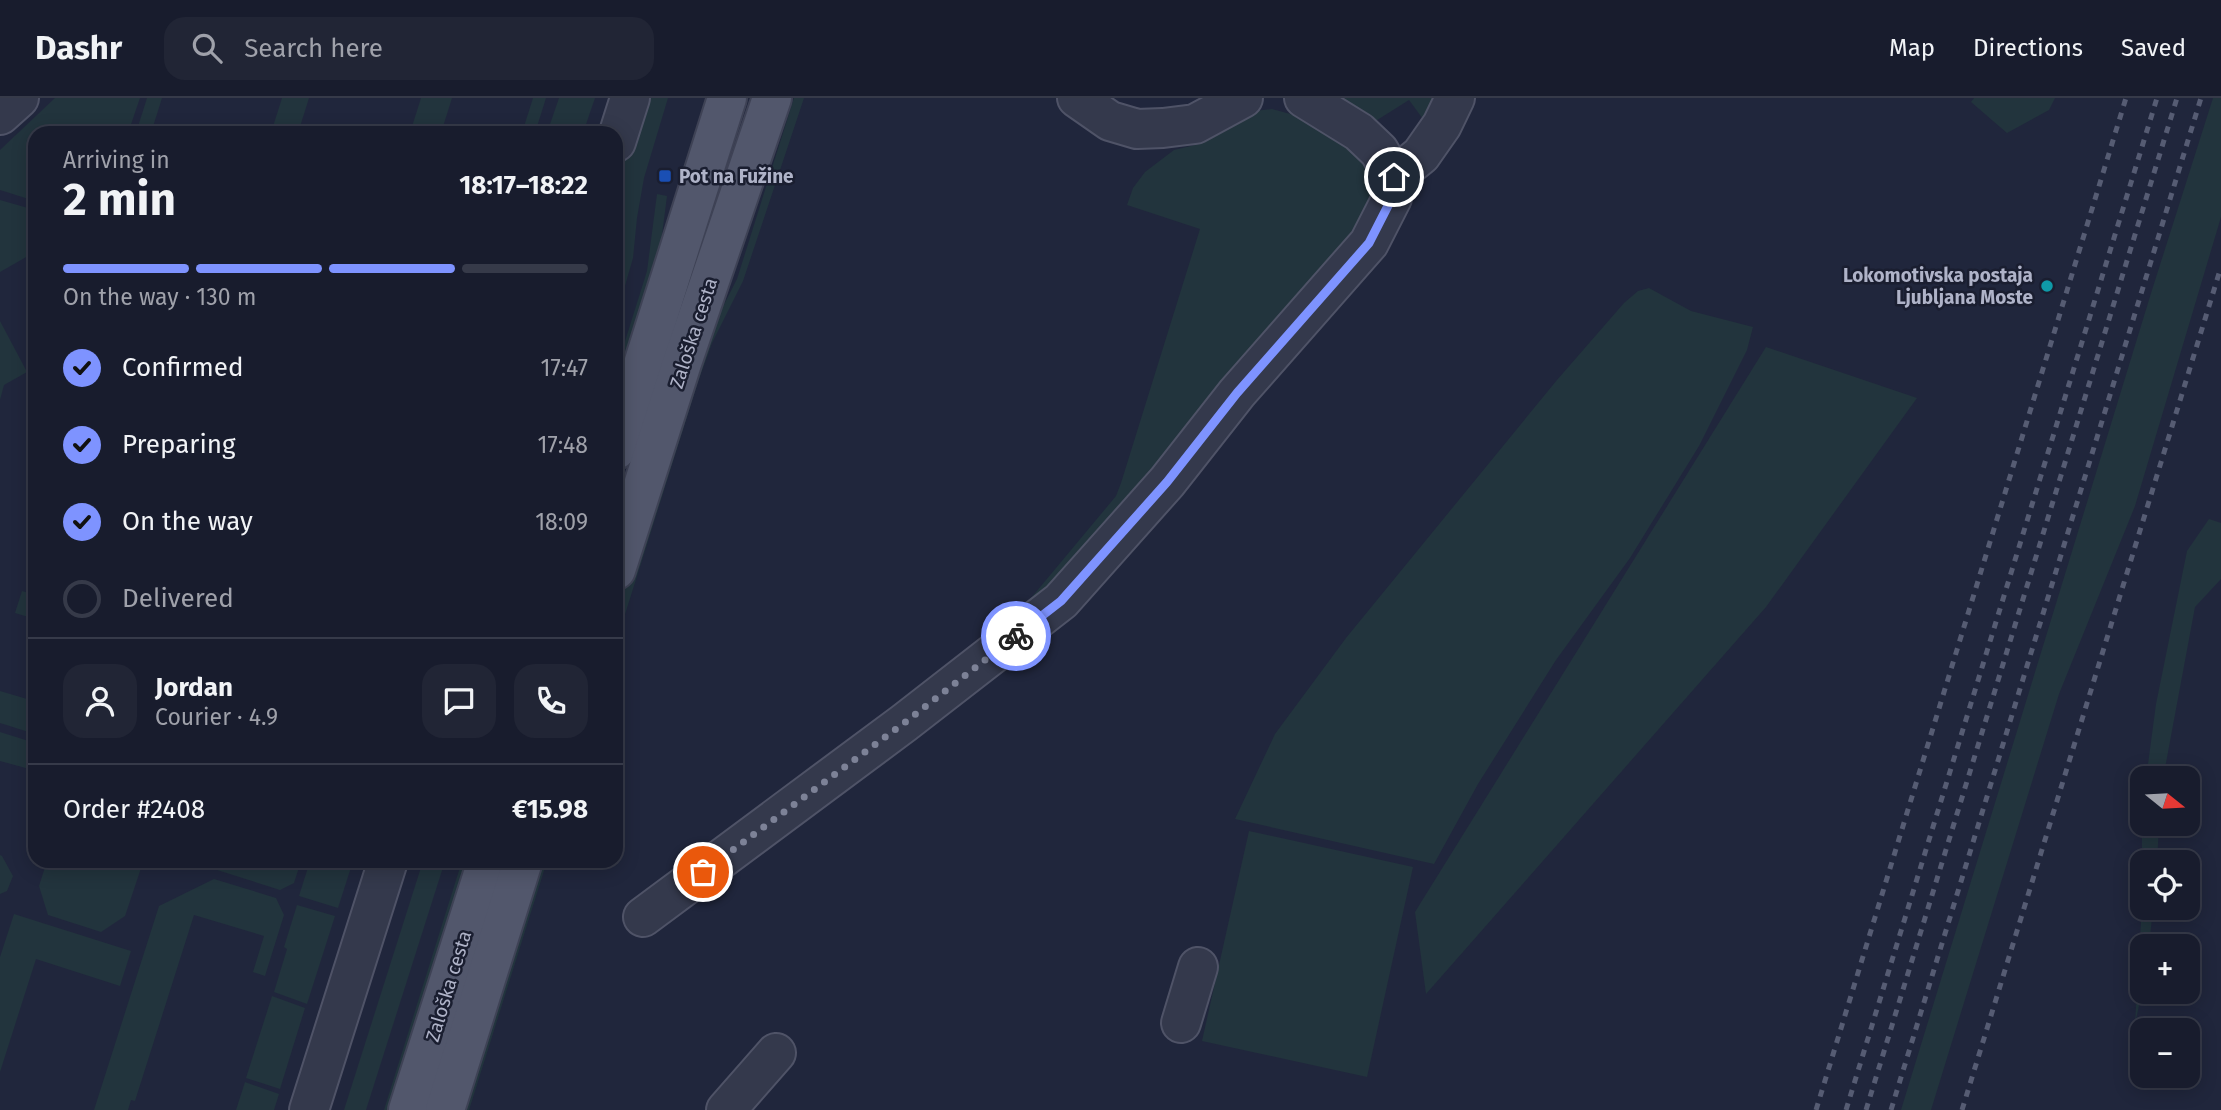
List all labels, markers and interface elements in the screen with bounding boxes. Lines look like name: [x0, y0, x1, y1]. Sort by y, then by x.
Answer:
search box: [164, 17, 654, 80]
text: Dashr: [35, 28, 122, 68]
icon: search: [188, 29, 226, 67]
text: Search here: [244, 33, 383, 64]
text: Map: [1889, 34, 1935, 62]
text: Directions: [1973, 34, 2083, 62]
text: Saved: [2121, 34, 2186, 62]
text: Arriving in: [63, 146, 170, 174]
pin: [1364, 147, 1424, 207]
icon: home: [1375, 158, 1413, 196]
place label: Pot na Fužine: [679, 165, 794, 188]
marker: Pot na Fužine: [657, 168, 673, 184]
text: 18:17–18:22: [459, 170, 588, 201]
text: 2 min: [63, 172, 176, 227]
place label: Lokomotivska postaja Ljubljana Moste: [1843, 264, 2033, 309]
street label: Zaloška cesta: [665, 275, 722, 391]
marker: Lokomotivska postaja Ljubljana Moste: [2039, 278, 2055, 294]
text: On the way · 130 m: [63, 283, 256, 311]
icon: check: [63, 349, 101, 387]
text: Confirmed: [122, 352, 243, 383]
text: 17:47: [541, 354, 588, 382]
icon: check: [63, 426, 101, 464]
text: Preparing: [122, 429, 235, 460]
text: 17:48: [538, 431, 588, 459]
icon: check: [63, 503, 101, 541]
text: On the way: [122, 506, 253, 537]
text: 18:09: [535, 508, 588, 536]
text: Delivered: [122, 583, 234, 614]
courier: [981, 601, 1051, 671]
icon: bike: [997, 617, 1035, 655]
button: person: [63, 664, 137, 738]
button: chat: [422, 664, 496, 738]
button: phone: [514, 664, 588, 738]
text: Jordan: [155, 672, 233, 703]
text: Courier · 4.9: [155, 703, 278, 731]
north arrow: [2130, 766, 2200, 836]
map controls: [2130, 766, 2200, 1088]
text: Order #2408: [63, 794, 205, 825]
text: €15.98: [512, 794, 588, 825]
pin: [673, 842, 733, 902]
button: locate: [2130, 850, 2200, 920]
icon: bag: [684, 853, 722, 891]
street label: Zaloška cesta: [421, 928, 476, 1045]
button: +: [2130, 934, 2200, 1004]
button: −: [2130, 1018, 2200, 1088]

